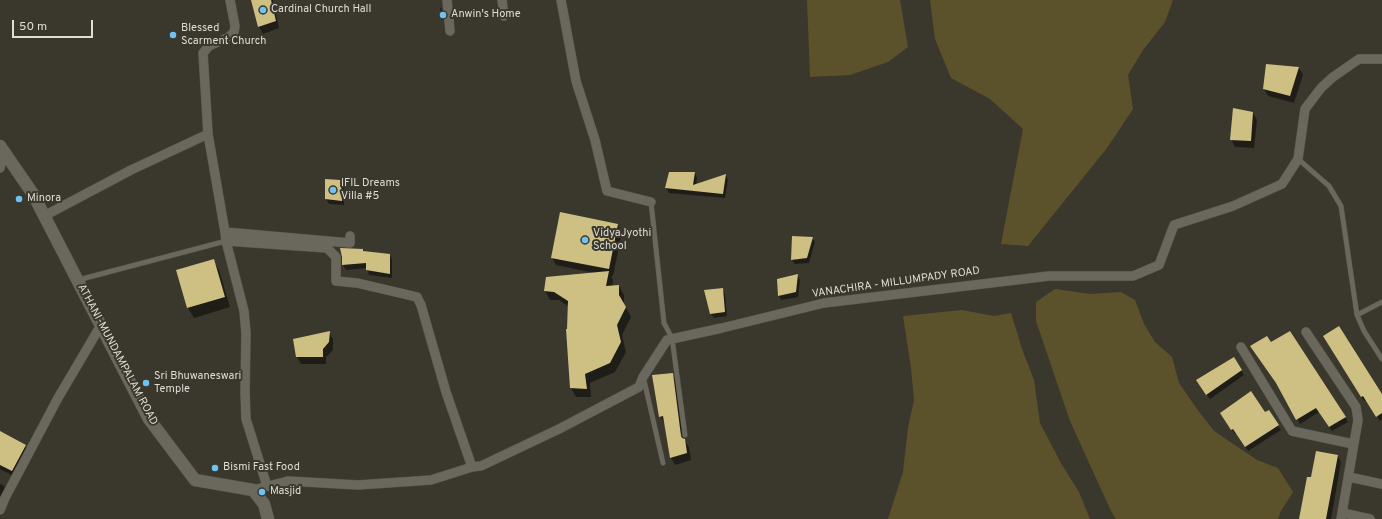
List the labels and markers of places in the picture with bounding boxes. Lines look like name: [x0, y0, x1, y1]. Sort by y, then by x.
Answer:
place label: Cardinal Church Hall: [271, 3, 371, 17]
marker: Cardinal Church Hall: [258, 5, 268, 15]
place label: Anwin's Home: [451, 8, 521, 22]
marker: Anwin's Home: [438, 10, 448, 20]
place label: Blessed Scarment Church: [181, 22, 266, 48]
marker: Blessed Scarment Church: [168, 30, 178, 40]
place label: IFIL Dreams Villa #5: [341, 177, 400, 203]
marker: IFIL Dreams Villa #5: [328, 185, 338, 195]
place label: Minora: [27, 192, 61, 206]
marker: Minora: [14, 194, 24, 204]
place label: VidyaJyothi School: [593, 227, 651, 253]
marker: VidyaJyothi School: [580, 235, 590, 245]
place label: Sri Bhuwaneswari Temple: [154, 370, 241, 396]
marker: Sri Bhuwaneswari Temple: [141, 378, 151, 388]
place label: Bismi Fast Food: [223, 461, 300, 475]
marker: Bismi Fast Food: [210, 463, 220, 473]
place label: Masjid: [270, 485, 301, 499]
marker: Masjid: [257, 487, 267, 497]

